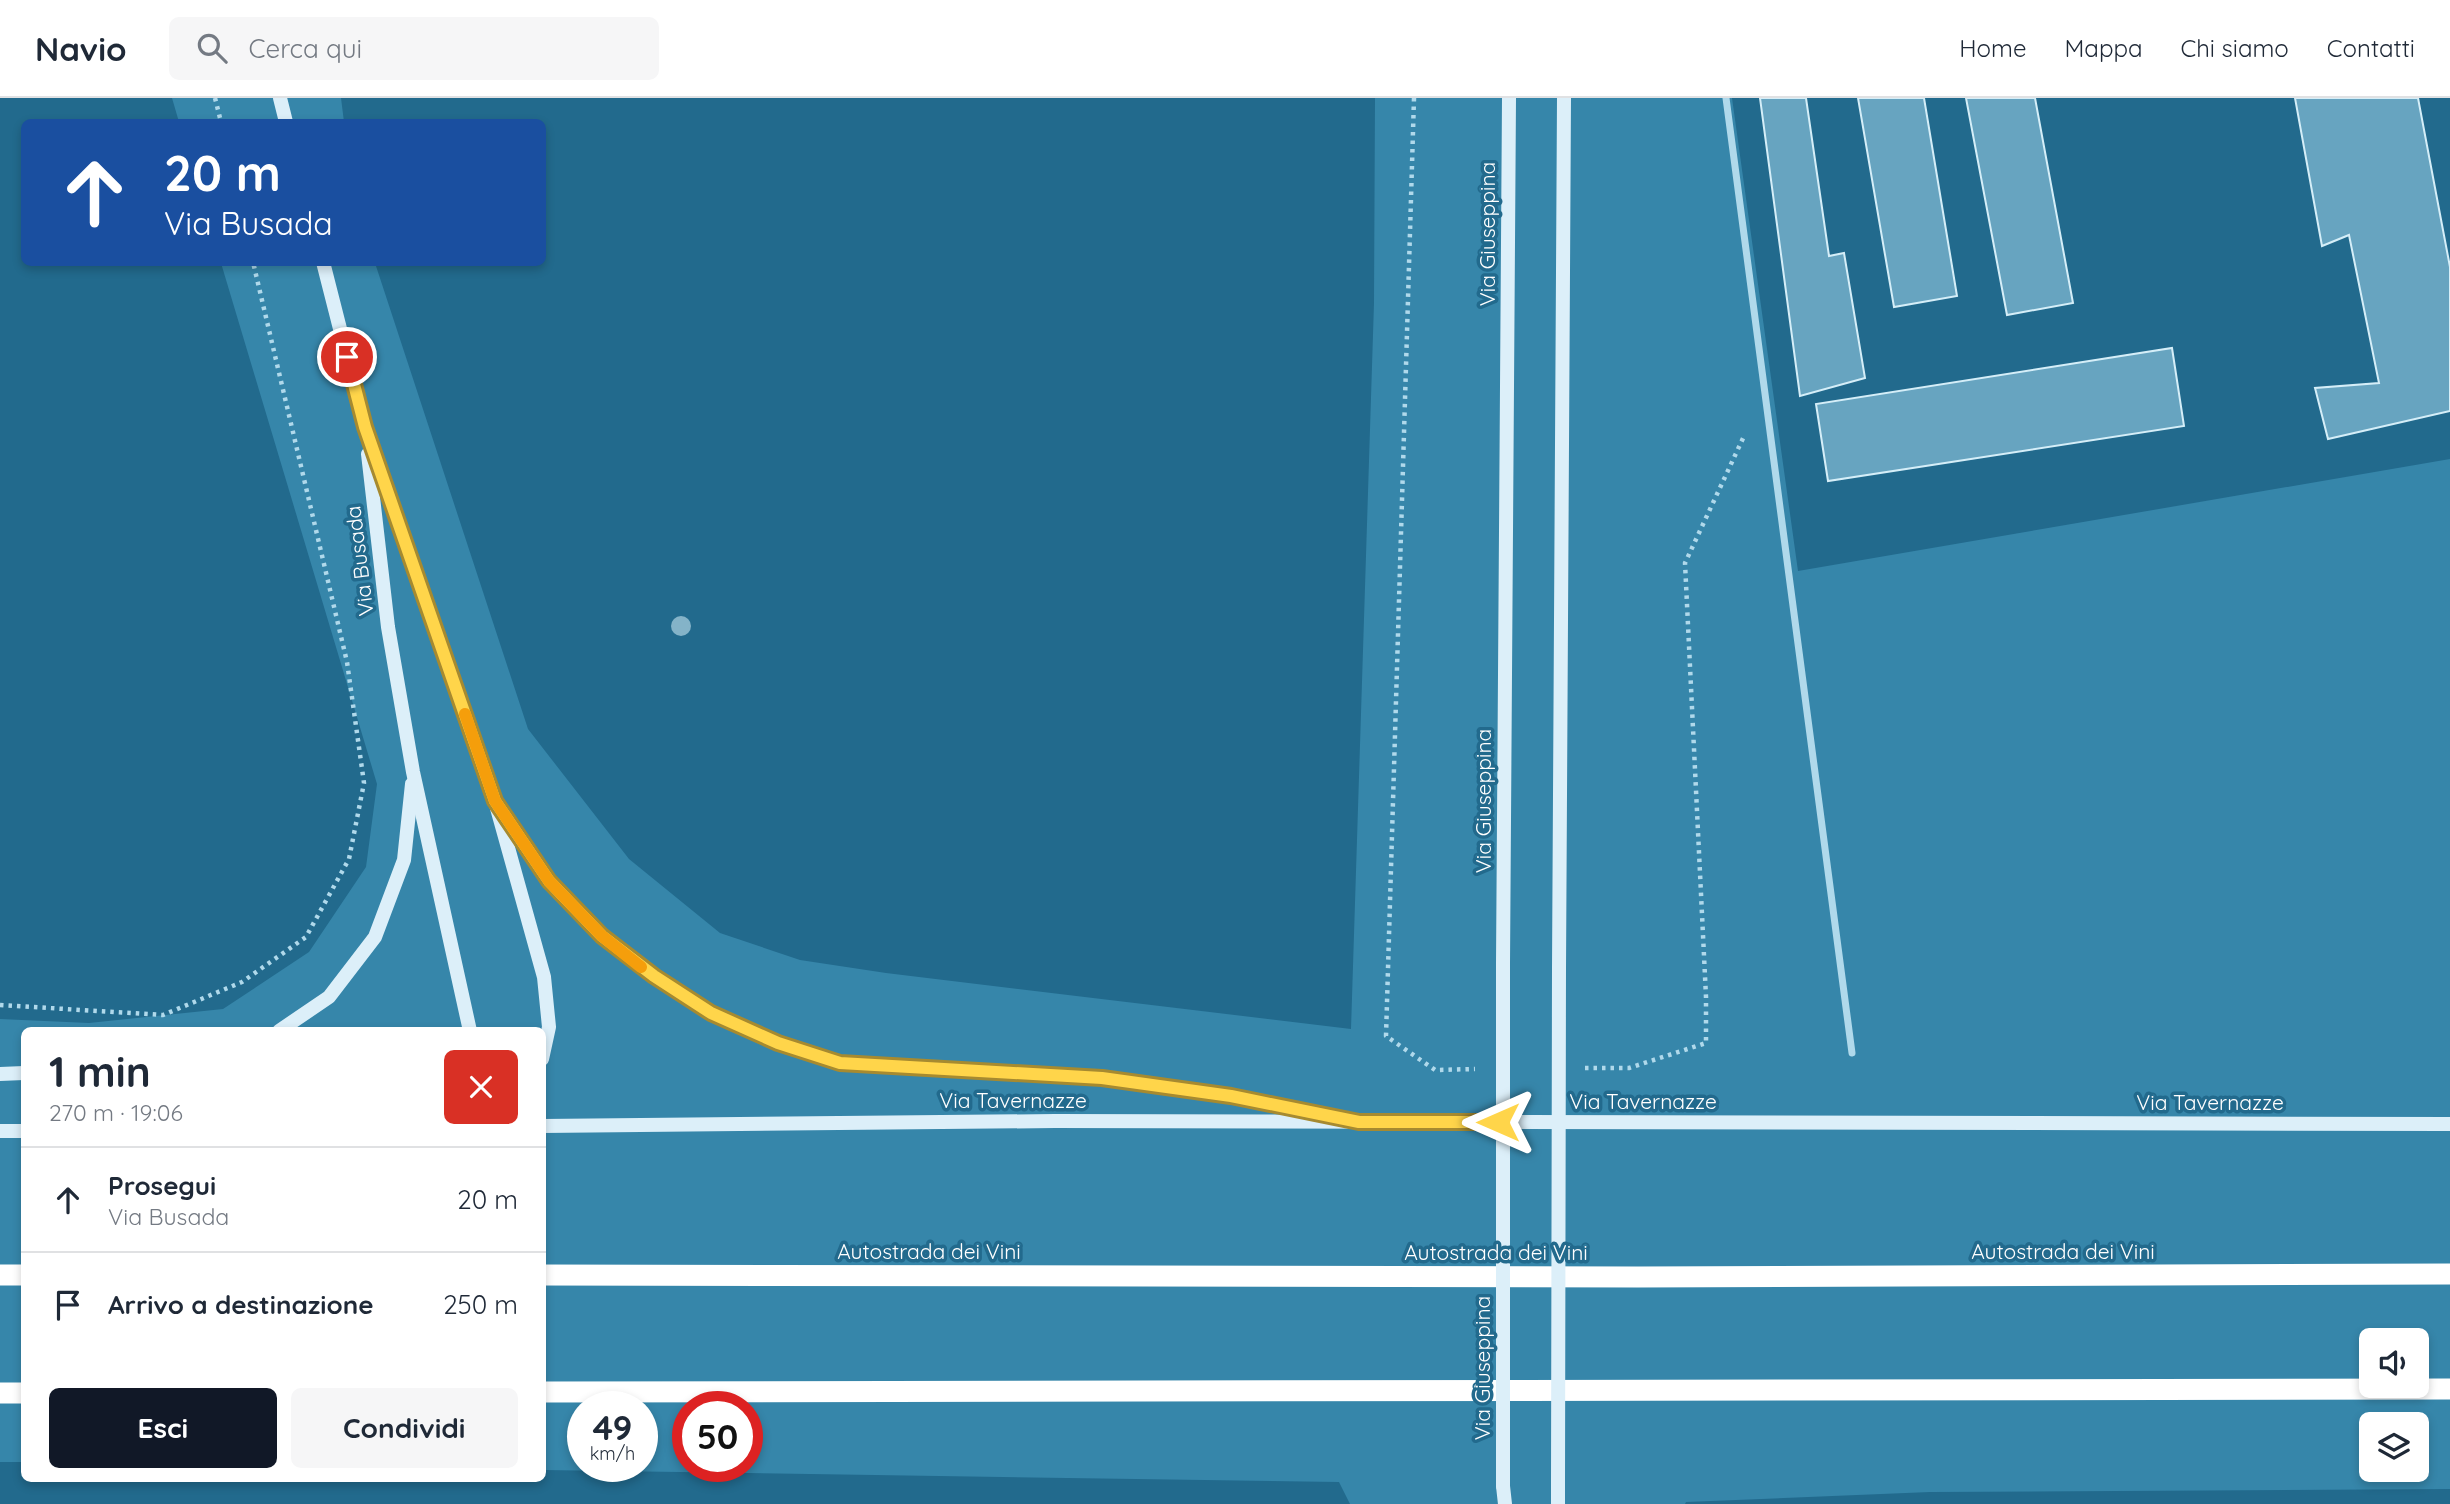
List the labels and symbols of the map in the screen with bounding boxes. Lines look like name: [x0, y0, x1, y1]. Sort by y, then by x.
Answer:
street label: Via Giuseppina: [1474, 162, 1500, 306]
pin: [317, 327, 377, 387]
street label: Via Busada: [339, 504, 379, 618]
street label: Via Giuseppina: [1470, 729, 1496, 873]
position arrow: [1461, 1085, 1535, 1159]
street label: Via Tavernazze: [939, 1087, 1087, 1113]
street label: Via Tavernazze: [1569, 1088, 1717, 1114]
street label: Via Tavernazze: [2136, 1089, 2284, 1115]
street label: Autostrada dei Vini: [837, 1238, 1021, 1264]
street label: Autostrada dei Vini: [1971, 1238, 2155, 1264]
street label: Autostrada dei Vini: [1404, 1239, 1588, 1265]
street label: Via Giuseppina: [1469, 1296, 1495, 1440]
speed limit sign: 50: [672, 1391, 763, 1482]

